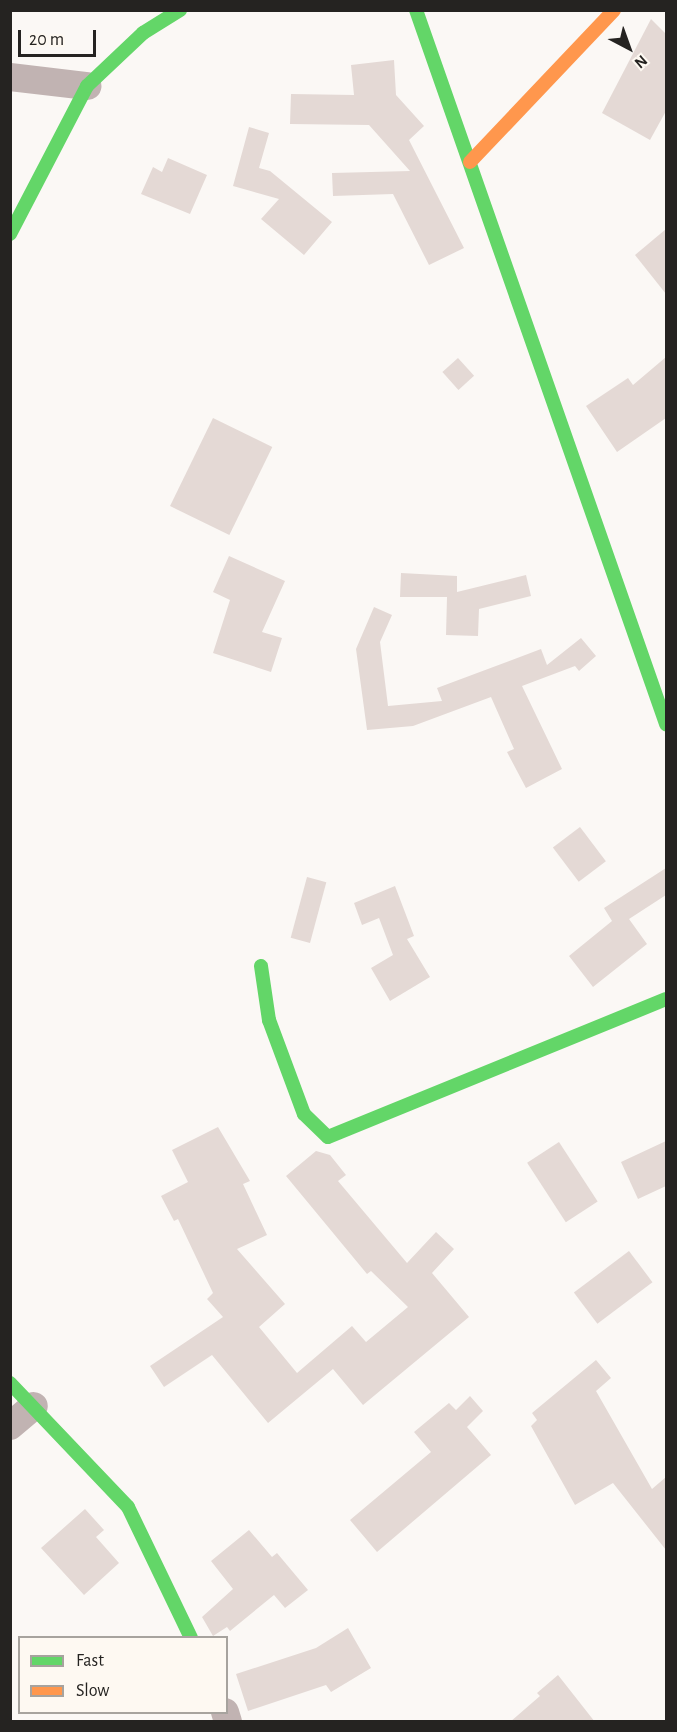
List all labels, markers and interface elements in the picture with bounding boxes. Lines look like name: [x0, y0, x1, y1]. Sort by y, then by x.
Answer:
scale bar: [21, 18, 99, 56]
north arrow: [599, 18, 659, 78]
text: 20 m: [29, 31, 64, 49]
text: N: [631, 52, 650, 71]
legend: [18, 1636, 228, 1714]
text: Fast: [76, 1652, 104, 1670]
text: Slow: [76, 1682, 109, 1700]

